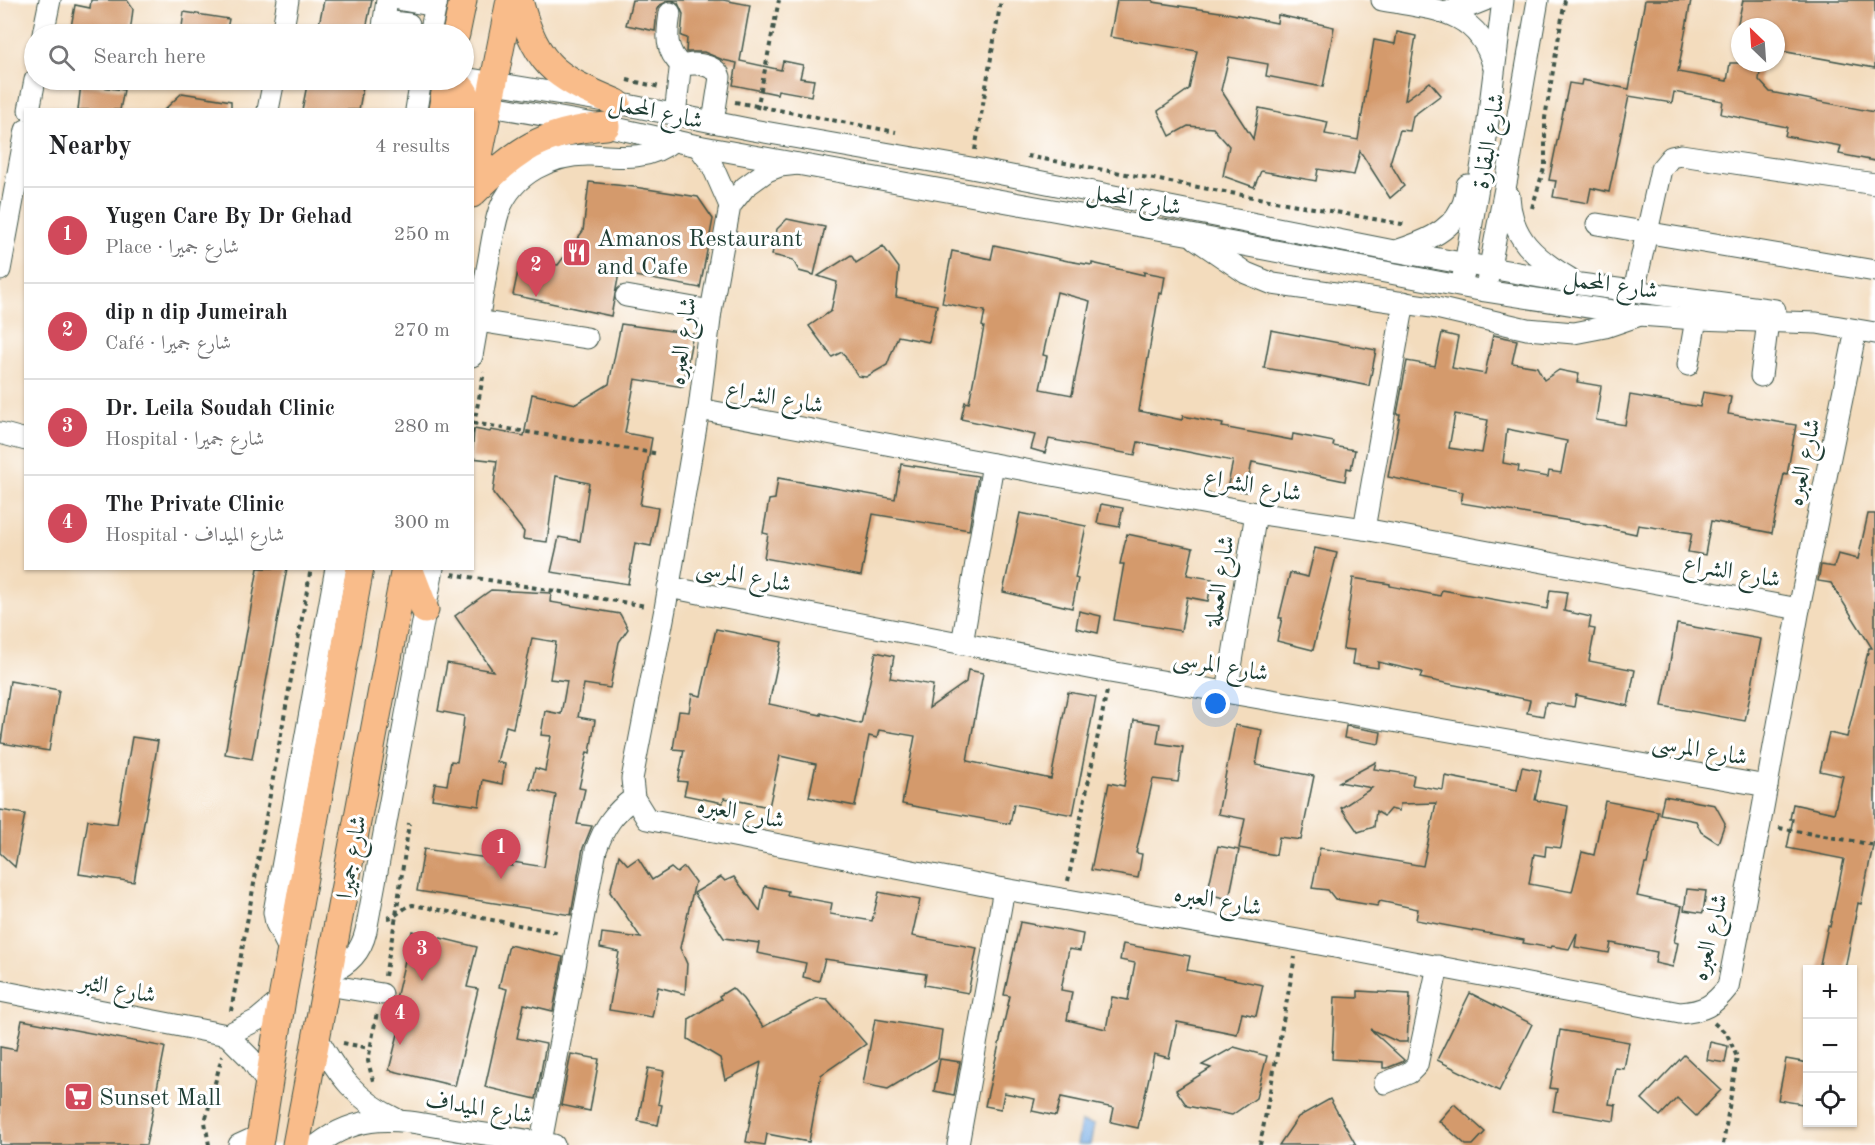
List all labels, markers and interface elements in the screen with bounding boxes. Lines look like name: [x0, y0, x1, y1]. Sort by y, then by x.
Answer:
north arrow: [1731, 18, 1785, 72]
search box: [24, 24, 474, 90]
icon: search: [45, 41, 78, 74]
text: Search here: [93, 46, 206, 68]
street label: شارع المحمل: [605, 90, 705, 140]
street label: شارع البقارة: [1470, 92, 1516, 192]
text: Nearby: [48, 134, 132, 160]
text: 4 results: [375, 137, 450, 157]
street label: شارع المحمل: [1084, 180, 1183, 227]
text: Yugen Care By Dr Gehad: [105, 206, 352, 228]
text: 1: [62, 225, 73, 245]
text: 250 m: [394, 225, 450, 245]
place label: Amanos Restaurant and Cafe: [597, 228, 803, 280]
restaurant icon: Amanos Restaurant and Cafe: [560, 236, 592, 268]
text: Place · شارع جميرا: [105, 238, 239, 258]
pin: 2: [516, 248, 556, 297]
street label: شارع المحمل: [1561, 266, 1660, 310]
street label: شارع العبره: [666, 296, 708, 388]
text: dip n dip Jumeirah: [105, 302, 288, 324]
text: 2: [62, 321, 73, 341]
text: 270 m: [394, 321, 450, 341]
text: Café · شارع جميرا: [105, 334, 231, 354]
street label: شارع الشراع: [723, 379, 825, 425]
text: Dr. Leila Soudah Clinic: [105, 398, 335, 420]
text: 3: [62, 417, 73, 437]
text: 280 m: [394, 417, 450, 437]
street label: شارع العبره: [1784, 417, 1832, 509]
text: Hospital · شارع جميرا: [105, 430, 264, 450]
street label: شارع الشراع: [1201, 467, 1303, 513]
text: The Private Clinic: [105, 494, 284, 516]
text: 4: [62, 513, 73, 533]
text: 300 m: [394, 513, 450, 533]
text: Hospital · شارع الميداف: [105, 526, 284, 546]
street label: شارع العملة: [1202, 534, 1246, 630]
street label: شارع الشراع: [1680, 553, 1782, 599]
street label: شارع المرسى: [693, 556, 793, 604]
street label: شارع المرسى: [1170, 647, 1270, 693]
your location: [1201, 689, 1230, 718]
street label: شارع المرسى: [1649, 731, 1749, 777]
street label: شارع العبره: [694, 794, 786, 840]
street label: شارع جميرا: [334, 814, 378, 902]
pin: 1: [482, 830, 520, 879]
street label: شارع العبره: [1171, 882, 1263, 927]
street label: شارع العبره: [1689, 892, 1739, 985]
pin: 3: [402, 932, 442, 981]
map controls: [1803, 965, 1857, 1127]
button: +: [1803, 965, 1857, 1019]
street label: شارع الثبر: [74, 970, 158, 1015]
pin: 4: [380, 996, 420, 1045]
button: −: [1803, 1019, 1857, 1073]
button: locate: [1803, 1073, 1857, 1127]
supermarket icon: Sunset Mall: [62, 1081, 94, 1113]
place label: Sunset Mall: [99, 1087, 221, 1111]
street label: شارع الميداف: [422, 1089, 534, 1135]

